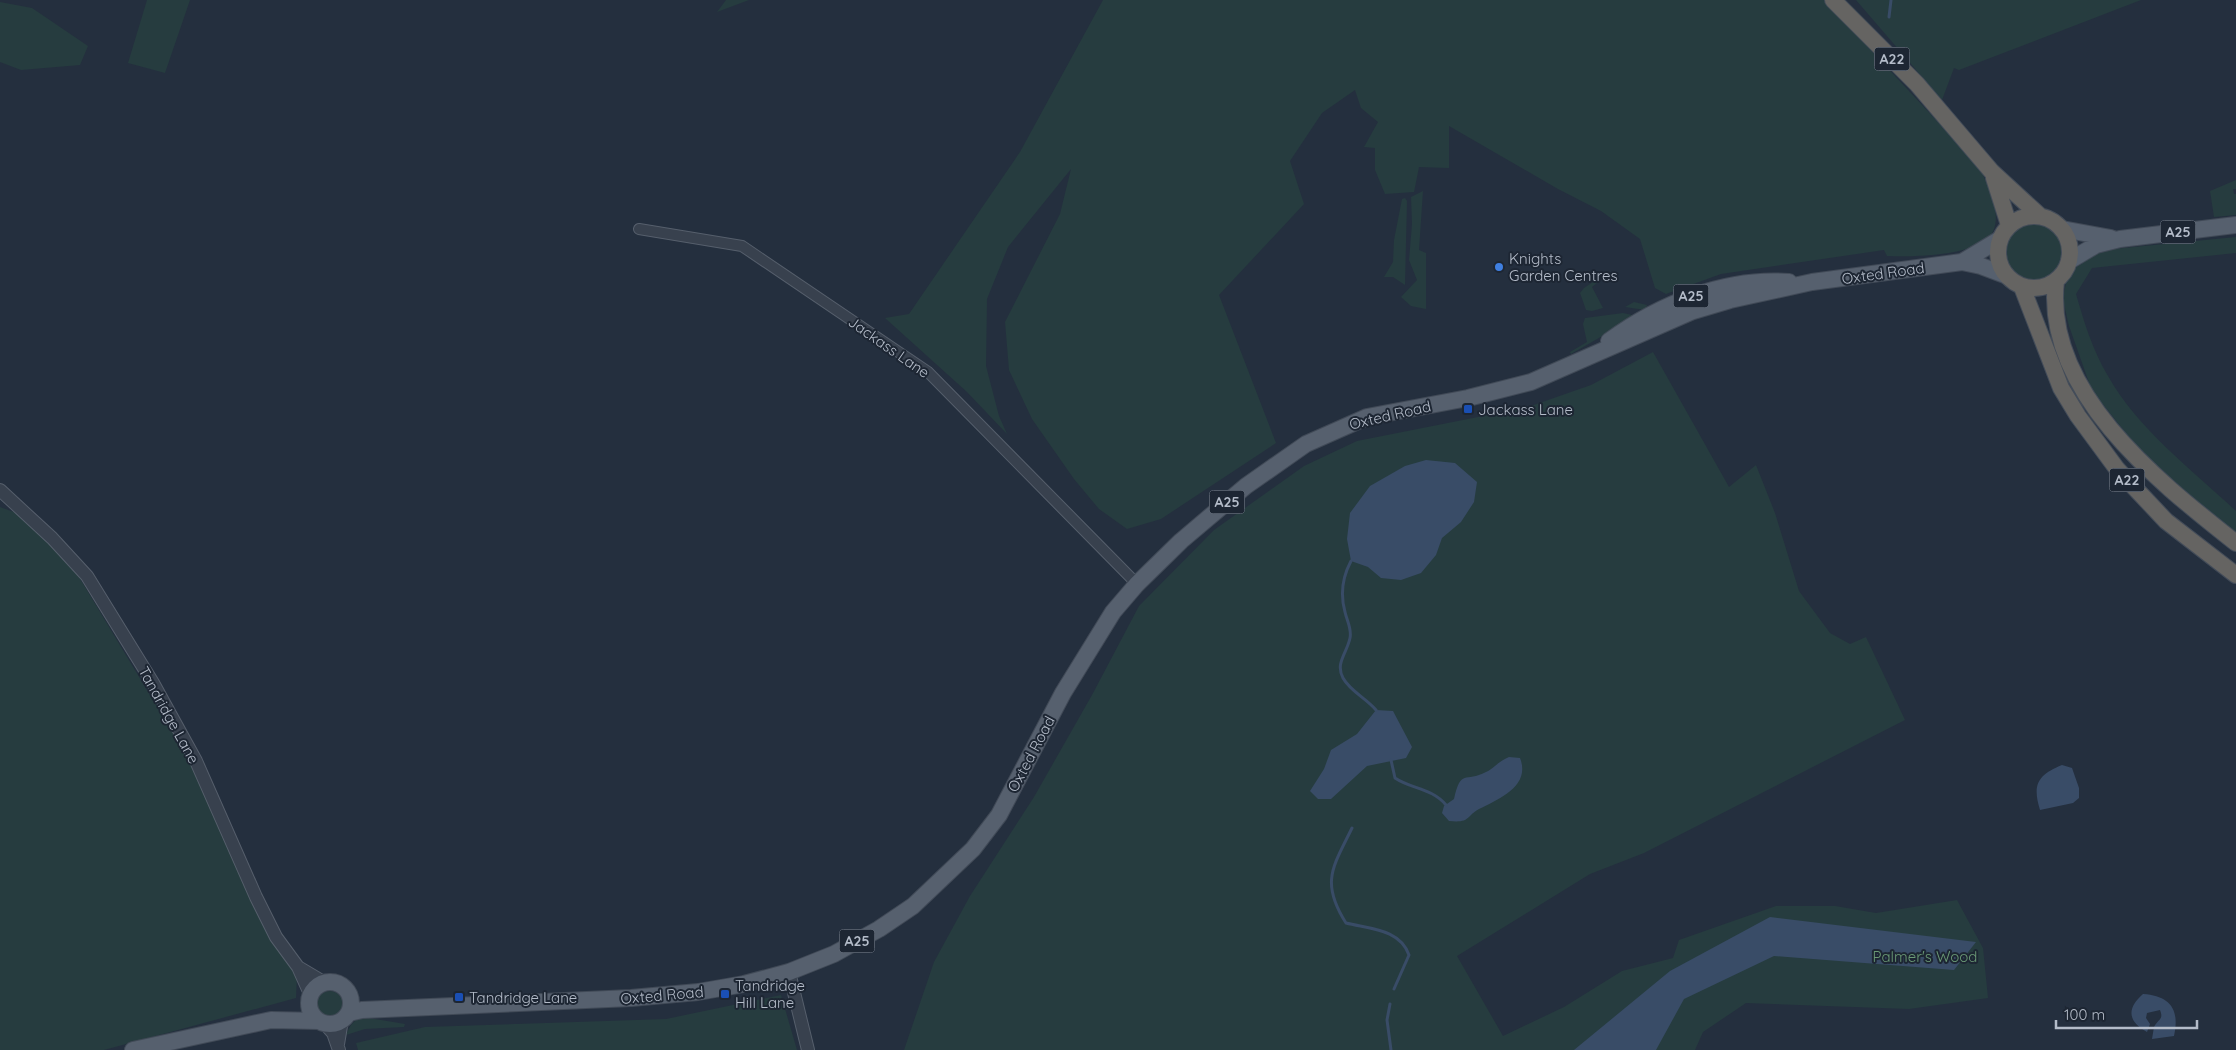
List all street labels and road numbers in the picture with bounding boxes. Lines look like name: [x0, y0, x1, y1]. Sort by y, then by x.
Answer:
road number: A22: [1874, 48, 1910, 70]
road number: A25: [2160, 220, 2196, 243]
street label: Oxted Road: [1840, 258, 1926, 288]
road number: A25: [1674, 284, 1708, 308]
street label: Jackass Lane: [845, 312, 933, 382]
street label: Oxted Road: [1347, 396, 1433, 434]
road number: A22: [2110, 468, 2144, 492]
road number: A25: [1210, 491, 1244, 514]
street label: Tandridge Lane: [134, 663, 204, 767]
street label: Oxted Road: [1003, 713, 1059, 795]
road number: A25: [840, 929, 874, 952]
street label: Oxted Road: [620, 982, 704, 1008]

